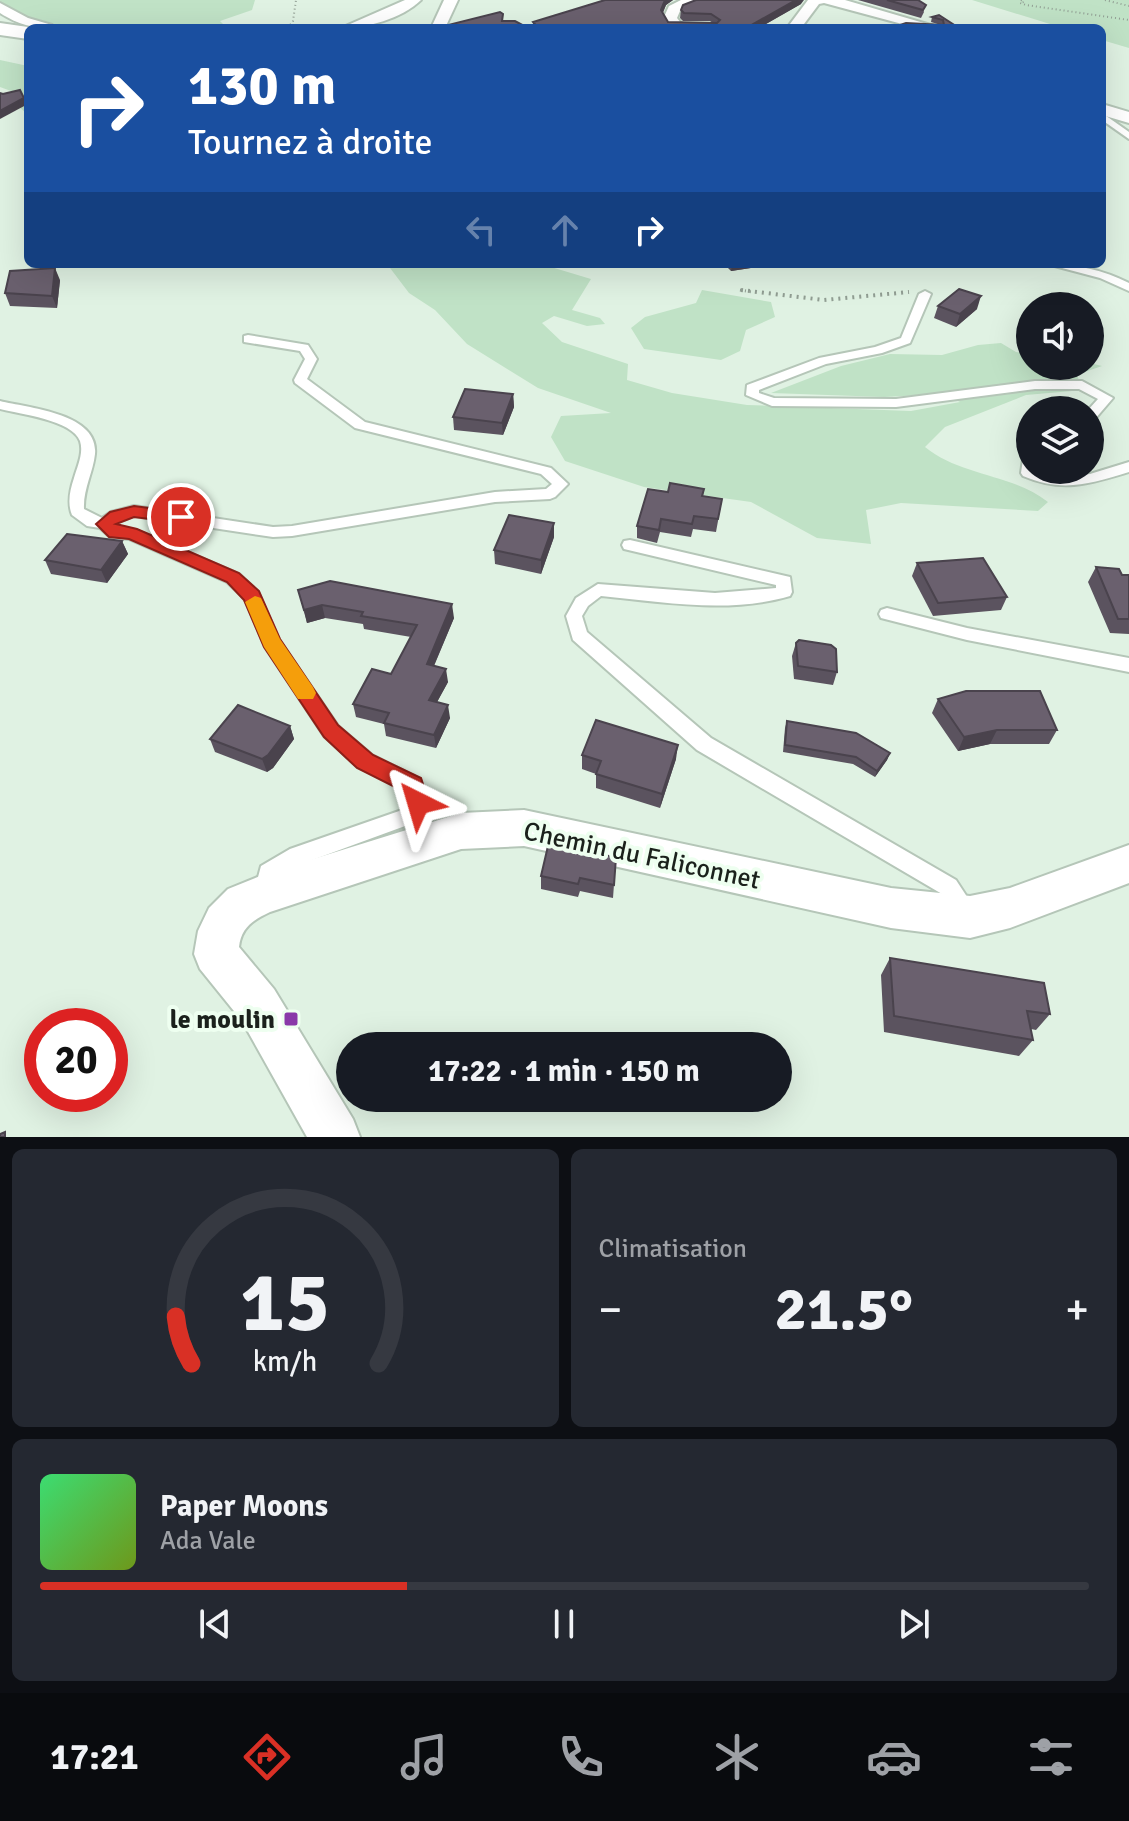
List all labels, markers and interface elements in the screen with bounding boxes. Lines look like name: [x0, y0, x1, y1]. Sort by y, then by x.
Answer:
text: 130 m: [188, 51, 336, 120]
icon: right: [56, 56, 160, 160]
text: Tournez à droite: [188, 120, 432, 165]
icon: left: [459, 208, 503, 252]
icon: ahead: [543, 208, 587, 252]
icon: right: [627, 208, 671, 252]
map controls: [1016, 292, 1104, 484]
button: sound: [1016, 292, 1104, 380]
button: layers: [1016, 396, 1104, 484]
pin: [147, 483, 215, 551]
icon: arrive: [159, 495, 203, 539]
position arrow: [376, 761, 460, 845]
street label: Chemin du Faliconnet: [521, 815, 763, 897]
place label: le moulin: [170, 1004, 275, 1036]
speed limit sign: 20: [24, 1008, 128, 1112]
marker: le moulin: [282, 1010, 300, 1028]
text: 17:22 · 1 min · 150 m: [428, 1053, 700, 1090]
text: Climatisation: [599, 1233, 747, 1265]
text: 15: [240, 1252, 330, 1354]
text: 21.5°: [775, 1273, 913, 1347]
text: −: [599, 1283, 622, 1337]
text: +: [1065, 1283, 1089, 1337]
text: km/h: [253, 1344, 318, 1379]
text: Paper Moons: [160, 1488, 328, 1525]
text: Ada Vale: [160, 1525, 256, 1557]
icon: previous: [193, 1602, 237, 1646]
icon: pause: [542, 1602, 586, 1646]
icon: next: [892, 1602, 936, 1646]
icon: directions: [239, 1729, 295, 1785]
icon: music: [396, 1729, 452, 1785]
icon: phone: [553, 1729, 609, 1785]
icon: climate: [709, 1729, 765, 1785]
icon: car: [866, 1729, 922, 1785]
icon: filters: [1023, 1729, 1079, 1785]
text: 17:21: [50, 1735, 139, 1780]

